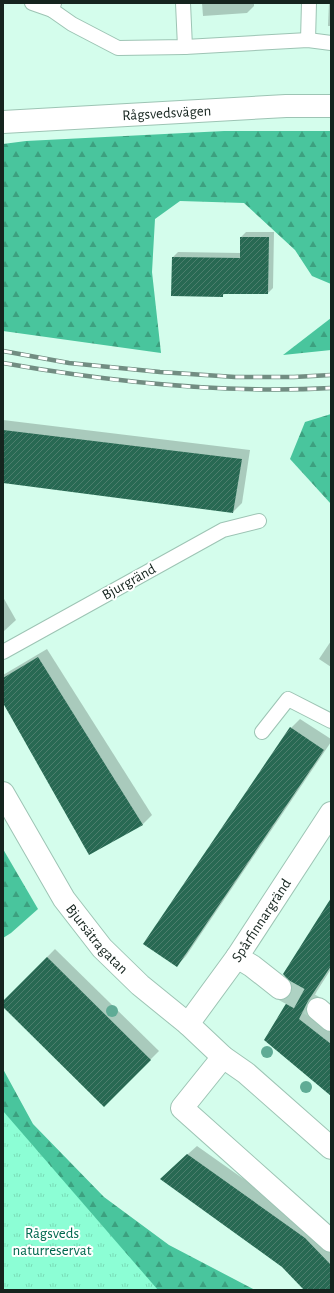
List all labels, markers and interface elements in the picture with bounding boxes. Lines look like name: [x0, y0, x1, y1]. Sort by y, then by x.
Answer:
street label: Rågsvedsvägen: [122, 103, 212, 123]
street label: Bjurgränd: [100, 561, 158, 603]
street label: Spårfinnargränd: [229, 876, 294, 965]
street label: Bjursätragatan: [63, 901, 131, 976]
park label: Rågsveds naturreservat: [13, 1226, 92, 1258]

